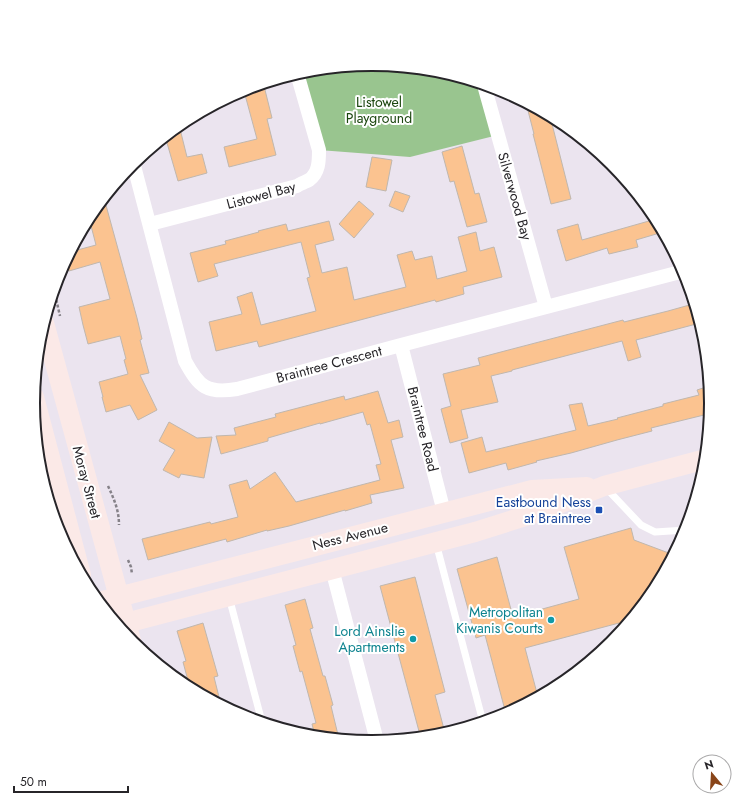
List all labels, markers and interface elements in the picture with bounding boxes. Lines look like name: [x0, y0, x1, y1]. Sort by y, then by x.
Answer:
park label: Listowel Playground: [346, 92, 412, 128]
street label: Silverwood Bay: [493, 150, 537, 243]
street label: Listowel Bay: [224, 176, 299, 214]
street label: Braintree Crescent: [274, 340, 385, 388]
street label: Braintree Road: [403, 384, 443, 474]
street label: Moray Street: [68, 444, 106, 521]
place label: Eastbound Ness at Braintree: [496, 492, 591, 528]
marker: Eastbound Ness at Braintree: [594, 505, 604, 515]
street label: Ness Avenue: [310, 517, 390, 555]
place label: Metropolitan Kiwanis Courts: [456, 602, 543, 638]
marker: Metropolitan Kiwanis Courts: [546, 615, 556, 625]
place label: Lord Ainslie Apartments: [334, 621, 405, 657]
marker: Lord Ainslie Apartments: [408, 634, 418, 644]
north arrow: [692, 754, 732, 794]
text: N: [702, 756, 716, 773]
scale bar: [14, 768, 128, 794]
text: 50 m: [20, 773, 47, 791]

